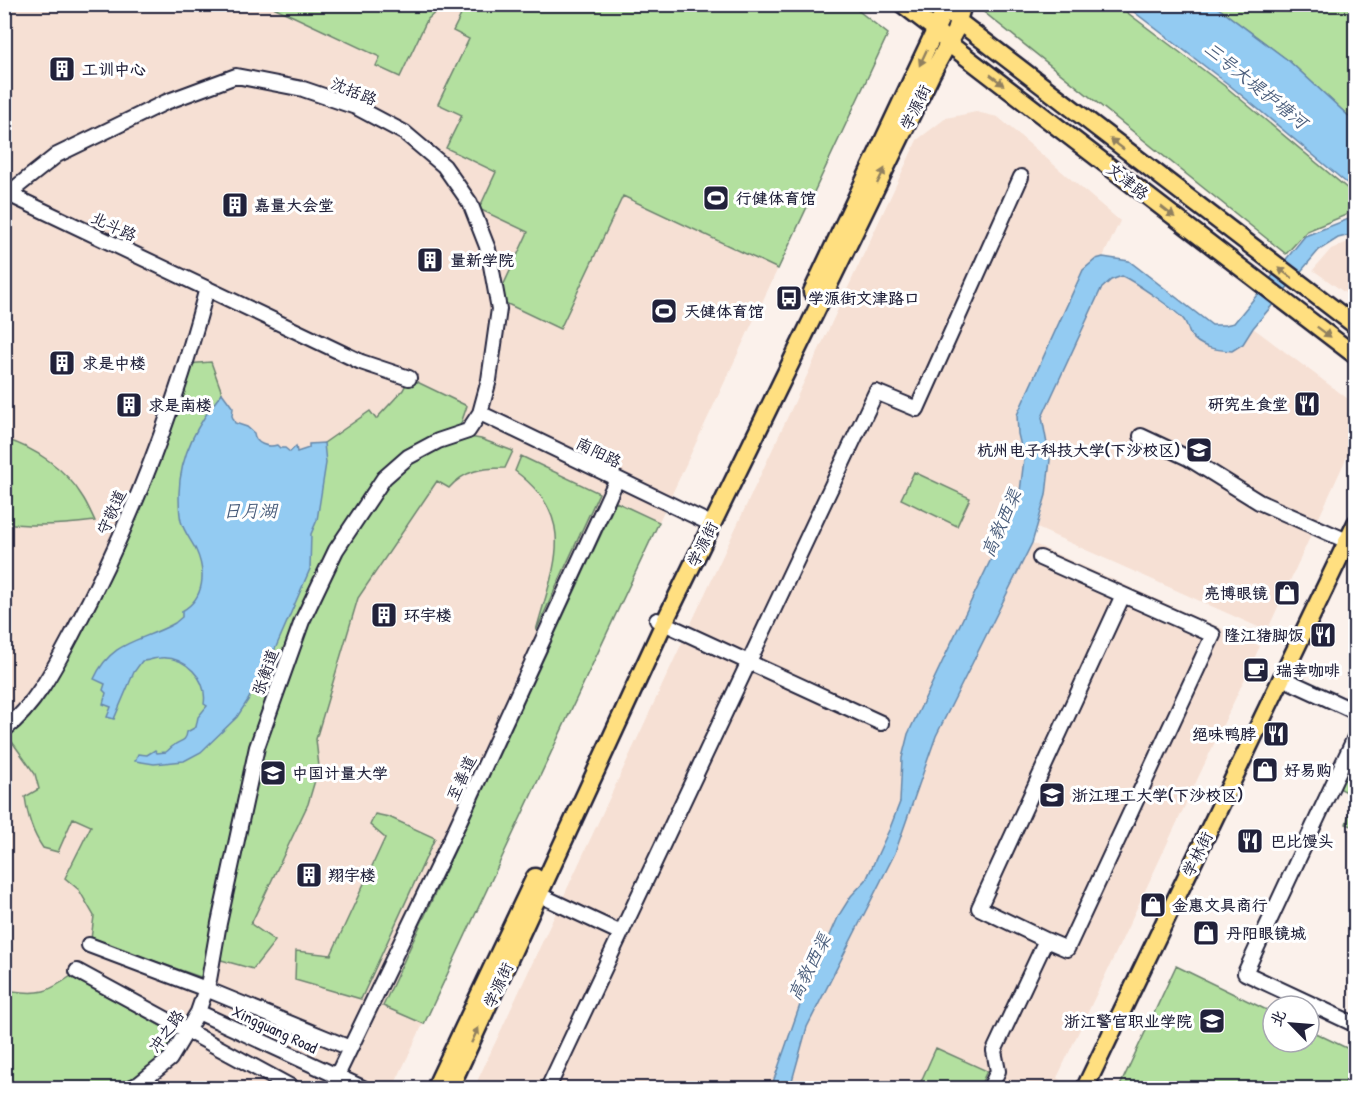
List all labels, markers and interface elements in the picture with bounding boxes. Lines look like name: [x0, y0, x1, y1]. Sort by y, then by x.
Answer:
water label: 三号大堤护塘河: [1199, 36, 1315, 136]
one-way arrow: [918, 50, 927, 67]
building icon: 工训中心: [47, 54, 77, 84]
place label: 工训中心: [82, 58, 146, 80]
street label: 沈括路: [328, 72, 380, 110]
one-way arrow: [989, 74, 1004, 86]
street label: 学源街: [895, 81, 935, 133]
one-way arrow: [1110, 138, 1125, 150]
street label: 文津路: [1102, 158, 1154, 204]
one-way arrow: [877, 167, 886, 184]
sports icon: 行健体育馆: [701, 183, 731, 213]
place label: 行健体育馆: [736, 187, 816, 209]
building icon: 嘉量大会堂: [220, 190, 250, 220]
place label: 嘉量大会堂: [254, 194, 334, 216]
one-way arrow: [1160, 205, 1176, 218]
street label: 北斗路: [88, 206, 140, 246]
building icon: 量新学院: [415, 245, 445, 275]
place label: 量新学院: [450, 249, 514, 271]
one-way arrow: [1278, 267, 1293, 279]
bus stop icon: 学源街文津路口: [774, 283, 804, 313]
place label: 学源街文津路口: [808, 287, 920, 309]
sports icon: 天健体育馆: [649, 296, 679, 326]
place label: 天健体育馆: [684, 300, 764, 322]
one-way arrow: [1316, 325, 1331, 337]
building icon: 求是中楼: [47, 348, 77, 378]
place label: 求是中楼: [82, 352, 146, 374]
restaurant icon: 研究生食堂: [1292, 389, 1322, 419]
building icon: 求是南楼: [114, 390, 144, 420]
place label: 研究生食堂: [1208, 393, 1288, 415]
place label: 求是南楼: [148, 394, 212, 416]
street label: 南阳路: [573, 432, 625, 472]
school or university icon: 杭州电子科技大学(下沙校区): [1184, 435, 1214, 465]
place label: 杭州电子科技大学(下沙校区): [977, 439, 1180, 461]
water label: 高教西渠: [975, 483, 1028, 561]
street label: 守敬道: [91, 486, 131, 538]
water label: 日月湖: [223, 498, 279, 523]
street label: 学源街: [682, 518, 722, 570]
shop icon: 亮博眼镜: [1272, 578, 1302, 608]
place label: 亮博眼镜: [1204, 582, 1268, 604]
building icon: 环宇楼: [369, 600, 399, 630]
place label: 环宇楼: [404, 604, 452, 626]
restaurant icon: 隆江猪脚饭: [1308, 620, 1338, 650]
place label: 隆江猪脚饭: [1224, 624, 1304, 646]
street label: 张衡道: [246, 646, 284, 698]
cafe icon: 瑞幸咖啡: [1241, 655, 1271, 685]
place label: 瑞幸咖啡: [1276, 659, 1340, 681]
restaurant icon: 绝味鸭脖: [1261, 719, 1291, 749]
place label: 绝味鸭脖: [1192, 723, 1257, 745]
street label: 至善道: [441, 752, 481, 804]
shop icon: 好易购: [1250, 755, 1280, 785]
school or university icon: 中国计量大学: [258, 758, 288, 788]
place label: 好易购: [1284, 759, 1332, 781]
place label: 中国计量大学: [292, 762, 388, 784]
school or university icon: 浙江理工大学(下沙校区): [1037, 780, 1067, 810]
place label: 浙江理工大学(下沙校区): [1072, 784, 1243, 806]
restaurant icon: 巴比馒头: [1235, 826, 1265, 856]
street label: 学林街: [1177, 828, 1217, 880]
place label: 巴比馒头: [1270, 830, 1334, 852]
building icon: 翔宇楼: [294, 860, 324, 890]
place label: 翔宇楼: [328, 864, 376, 886]
shop icon: 金惠文具商行: [1138, 890, 1168, 920]
place label: 金惠文具商行: [1172, 894, 1268, 916]
shop icon: 丹阳眼镜城: [1191, 918, 1221, 948]
place label: 丹阳眼镜城: [1226, 922, 1306, 944]
water label: 高教西渠: [782, 927, 837, 1005]
street label: 学源街: [478, 959, 518, 1011]
north arrow: [1261, 994, 1321, 1054]
street label: Xingguang Road: [229, 1000, 321, 1058]
street label: 冲之路: [143, 1005, 189, 1057]
school or university icon: 浙江警官职业学院: [1197, 1006, 1227, 1036]
text: 北: [1264, 1006, 1291, 1030]
place label: 浙江警官职业学院: [1064, 1010, 1192, 1032]
one-way arrow: [470, 1027, 479, 1044]

